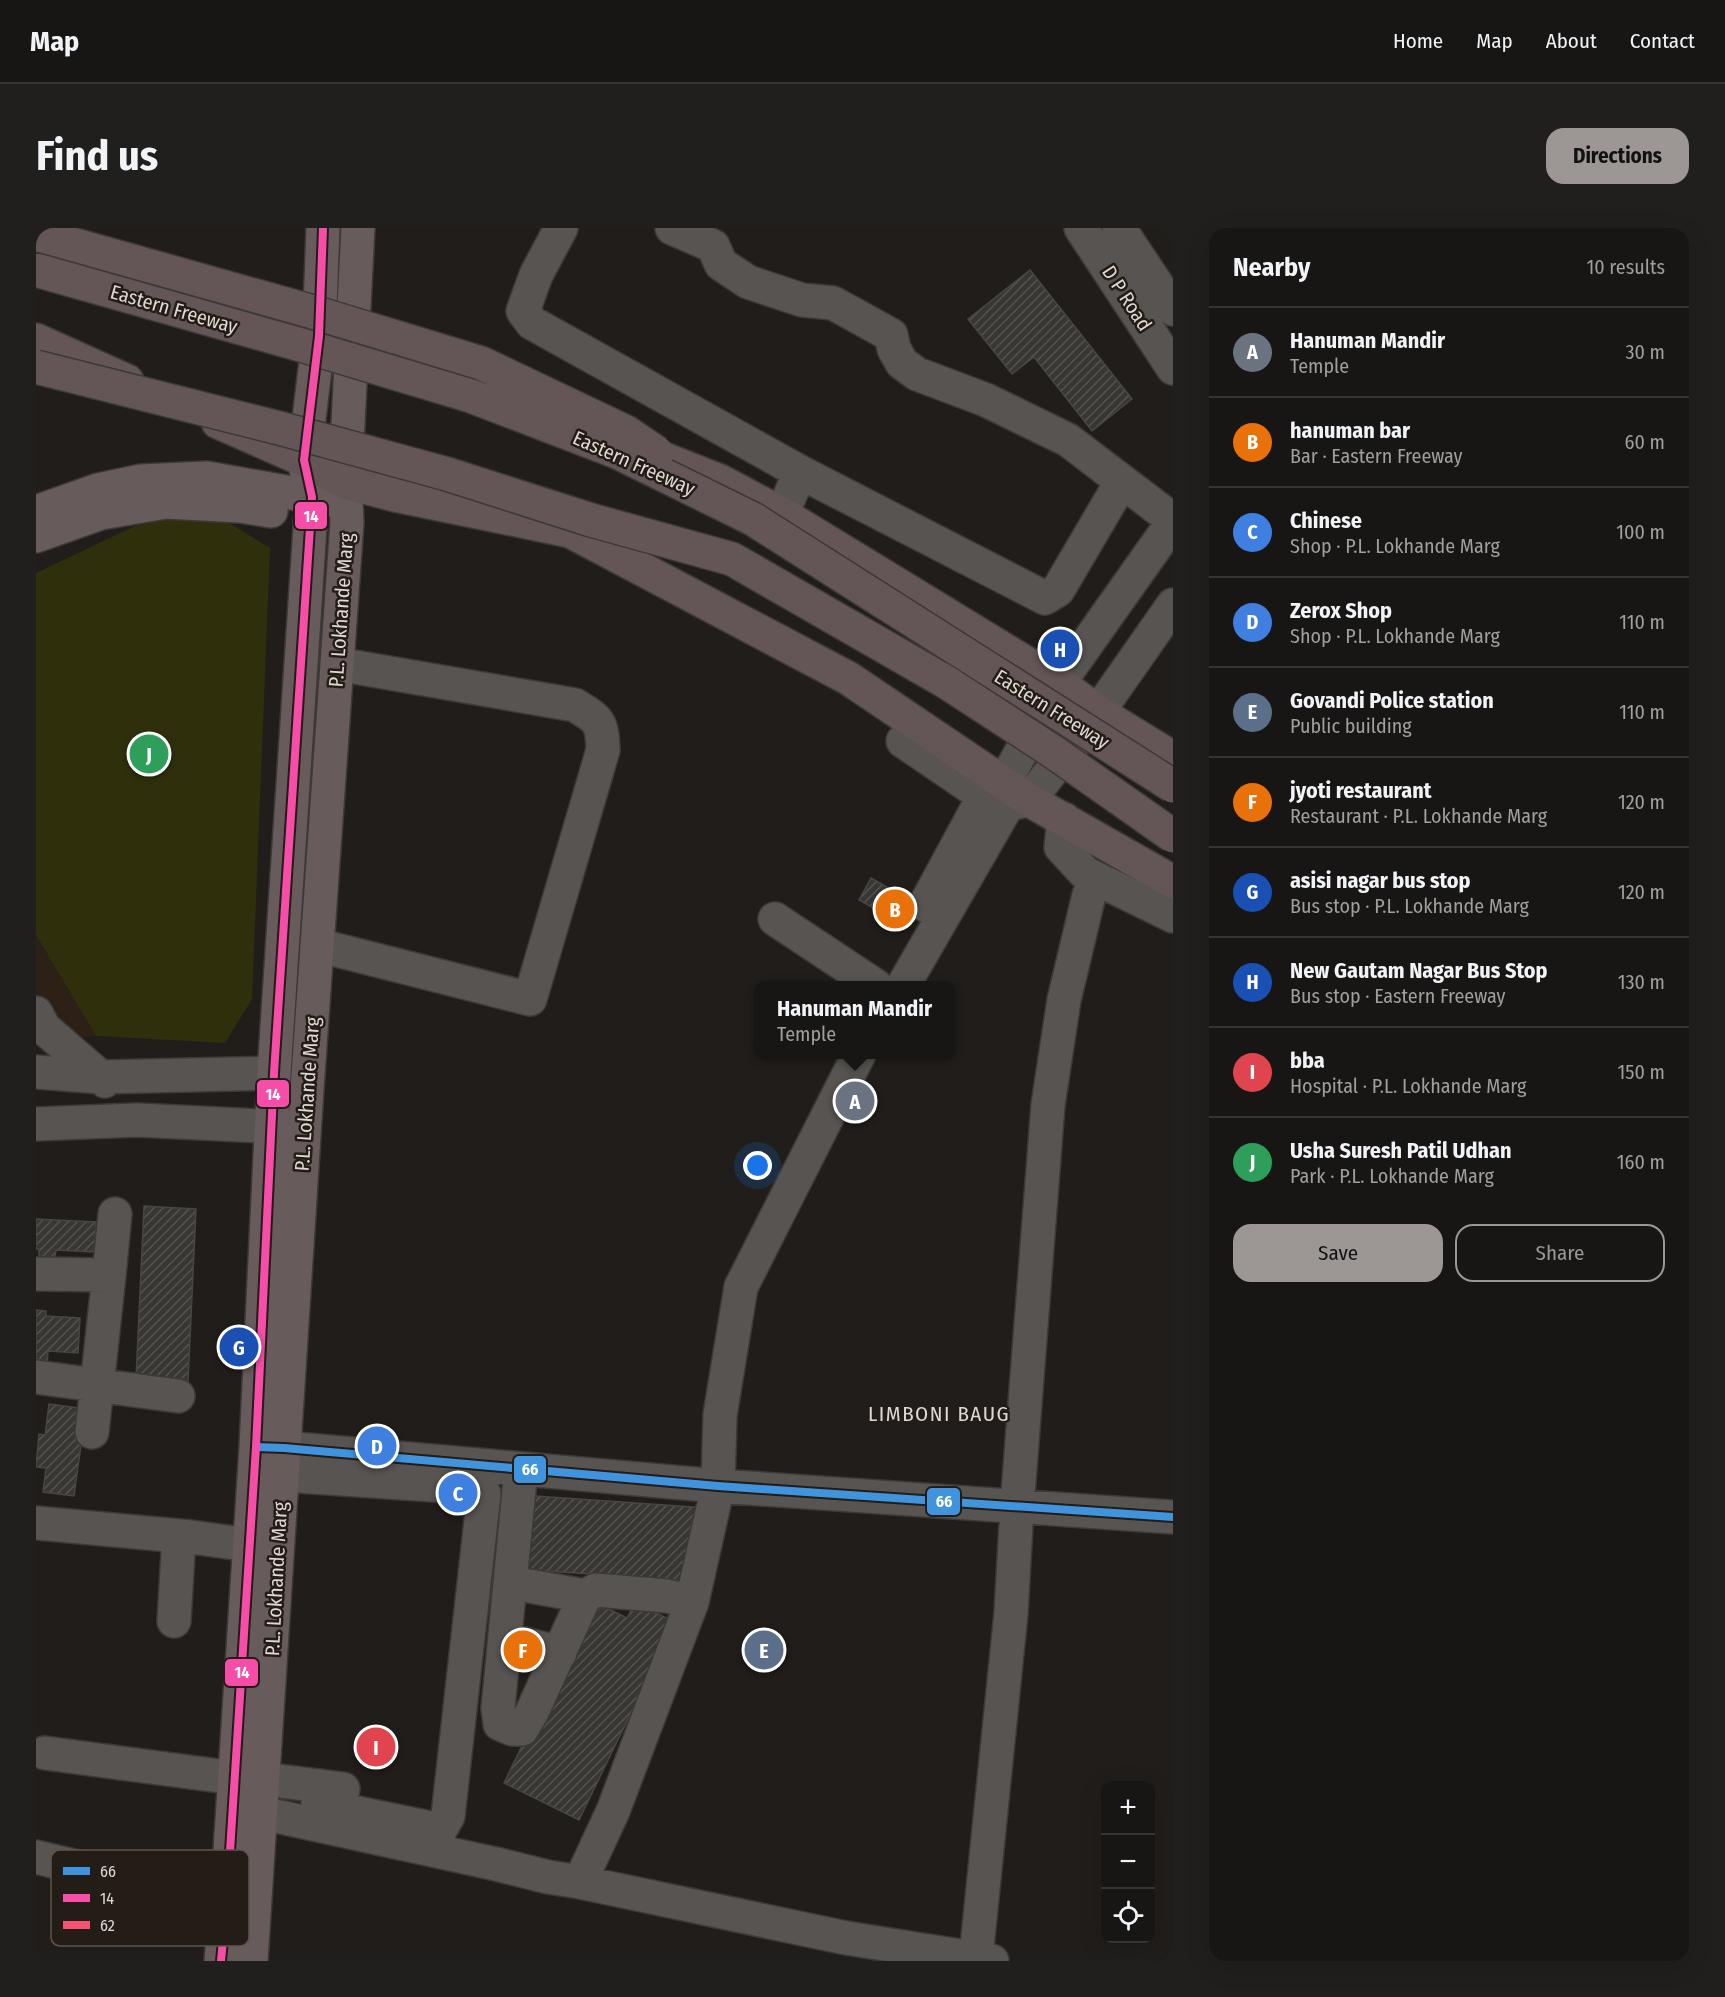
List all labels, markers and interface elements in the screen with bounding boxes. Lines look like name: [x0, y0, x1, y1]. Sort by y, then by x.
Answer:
text: Map: [30, 25, 79, 58]
text: Home: [1393, 28, 1443, 54]
text: Map: [1476, 28, 1513, 54]
text: About: [1546, 28, 1597, 54]
text: Contact: [1630, 28, 1695, 54]
button: Directions: [1546, 128, 1689, 184]
text: Find us: [36, 131, 158, 181]
text: Nearby: [1233, 252, 1310, 283]
text: 10 results: [1586, 255, 1665, 279]
street label: D P Road: [1097, 261, 1157, 335]
street label: Eastern Freeway: [108, 279, 240, 339]
text: Hanuman Mandir: [1290, 327, 1445, 354]
text: A: [1247, 340, 1258, 364]
text: 30 m: [1625, 340, 1665, 364]
text: Temple: [1290, 354, 1349, 378]
text: hanuman bar: [1290, 417, 1410, 444]
street label: Eastern Freeway: [569, 425, 699, 501]
text: B: [1247, 430, 1258, 454]
text: 60 m: [1625, 430, 1665, 454]
text: Bar · Eastern Freeway: [1290, 444, 1463, 468]
line badge: 14: [294, 501, 328, 530]
text: 14: [304, 507, 319, 526]
text: Chinese: [1290, 507, 1362, 534]
text: C: [1247, 520, 1258, 544]
text: 100 m: [1616, 520, 1665, 544]
street label: P.L. Lokhande Marg: [324, 531, 358, 688]
text: Shop · P.L. Lokhande Marg: [1290, 534, 1500, 558]
text: Zerox Shop: [1290, 597, 1392, 624]
text: D: [1247, 610, 1258, 634]
text: 110 m: [1619, 610, 1665, 634]
text: Shop · P.L. Lokhande Marg: [1290, 624, 1500, 648]
pin: H: [1040, 626, 1080, 672]
street label: Eastern Freeway: [990, 664, 1114, 754]
text: Govandi Police station: [1290, 687, 1494, 714]
text: E: [1248, 700, 1257, 724]
text: 110 m: [1619, 700, 1665, 724]
text: Public building: [1290, 714, 1412, 738]
pin: J: [130, 732, 168, 776]
text: jyoti restaurant: [1290, 777, 1431, 804]
text: F: [1248, 790, 1257, 814]
text: 120 m: [1618, 790, 1665, 814]
text: Restaurant · P.L. Lokhande Marg: [1290, 804, 1547, 828]
text: asisi nagar bus stop: [1290, 867, 1471, 894]
text: G: [1247, 880, 1258, 904]
text: 120 m: [1618, 880, 1665, 904]
pin: B: [876, 886, 914, 932]
text: Bus stop · P.L. Lokhande Marg: [1290, 894, 1529, 918]
text: New Gautam Nagar Bus Stop: [1290, 957, 1547, 984]
text: H: [1246, 970, 1259, 994]
text: 130 m: [1618, 970, 1665, 994]
popup: [754, 981, 955, 1059]
text: Bus stop · Eastern Freeway: [1290, 984, 1505, 1008]
text: Hanuman Mandir: [777, 995, 932, 1022]
street label: P.L. Lokhande Marg: [290, 1015, 324, 1172]
text: Temple: [777, 1022, 836, 1046]
text: bba: [1290, 1047, 1325, 1074]
text: I: [1250, 1060, 1255, 1084]
text: 150 m: [1618, 1060, 1665, 1084]
text: Hospital · P.L. Lokhande Marg: [1290, 1074, 1526, 1098]
pin: A: [836, 1078, 874, 1124]
line badge: 14: [256, 1079, 290, 1108]
text: 14: [266, 1085, 281, 1104]
text: Usha Suresh Patil Udhan: [1290, 1137, 1511, 1164]
text: J: [1250, 1150, 1255, 1174]
text: 160 m: [1617, 1150, 1665, 1174]
your location: [743, 1151, 772, 1180]
text: Park · P.L. Lokhande Marg: [1290, 1164, 1494, 1188]
button: Save: [1233, 1224, 1443, 1282]
button: Share: [1455, 1224, 1665, 1282]
pin: G: [220, 1324, 258, 1370]
district label: LIMBONI BAUG: [868, 1401, 1010, 1427]
pin: D: [358, 1424, 396, 1468]
line badge: 66: [513, 1455, 547, 1484]
text: 66: [522, 1460, 538, 1479]
pin: C: [438, 1470, 478, 1516]
line badge: 66: [926, 1487, 961, 1516]
text: 66: [936, 1492, 952, 1511]
street label: P.L. Lokhande Marg: [260, 1501, 292, 1657]
pin: F: [504, 1628, 542, 1672]
pin: E: [744, 1628, 784, 1672]
line badge: 14: [224, 1658, 259, 1687]
text: 14: [235, 1663, 250, 1682]
pin: I: [356, 1724, 396, 1769]
map controls: [1101, 1781, 1155, 1943]
button: +: [1101, 1781, 1155, 1835]
button: −: [1101, 1835, 1155, 1889]
legend: [51, 1850, 249, 1946]
text: 66: [100, 1862, 116, 1881]
text: 14: [100, 1889, 114, 1908]
button: locate: [1101, 1889, 1155, 1943]
text: 62: [100, 1916, 115, 1935]

